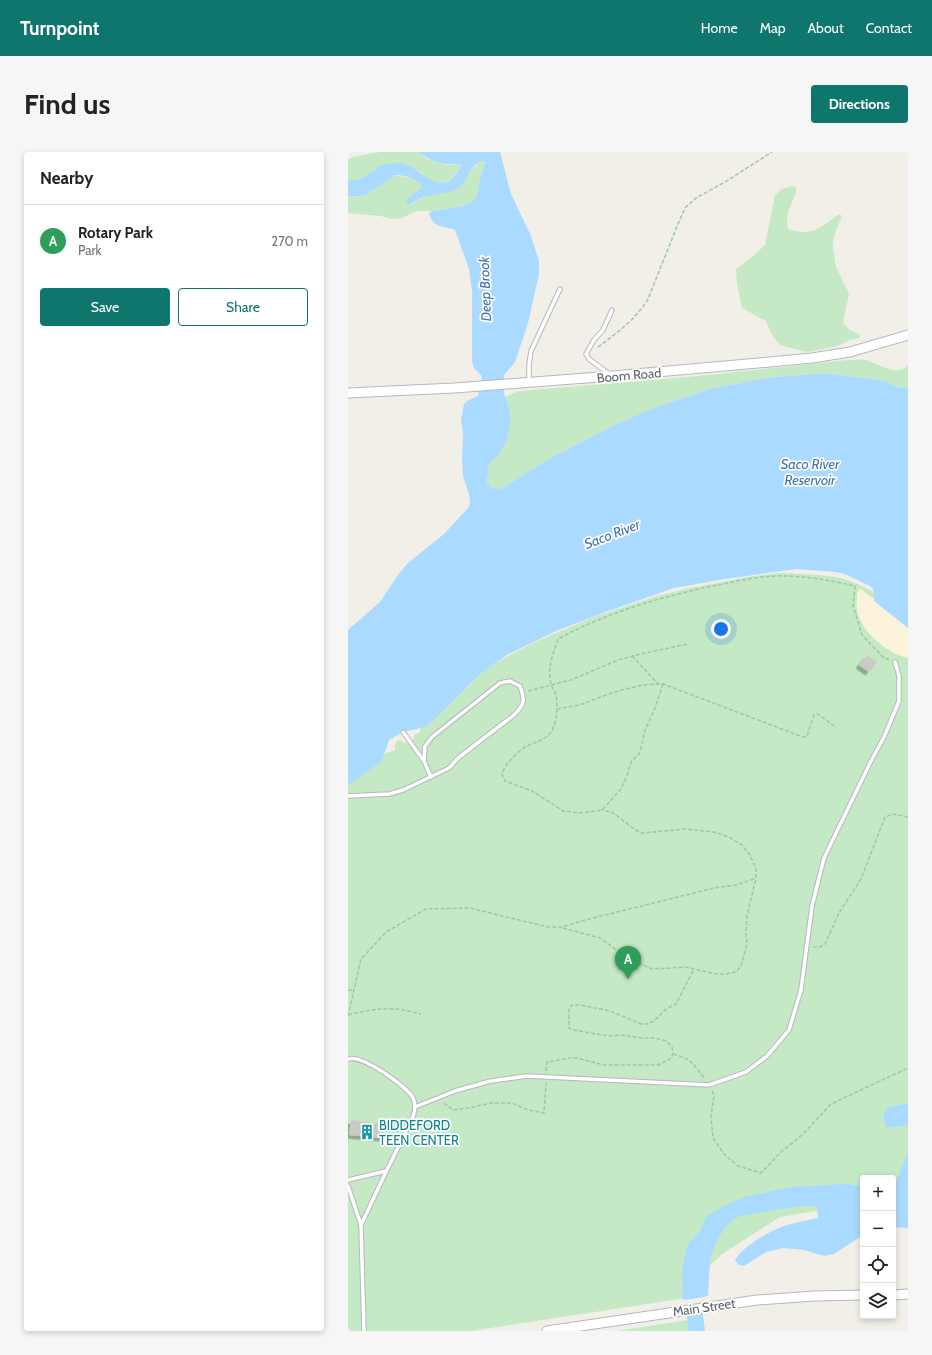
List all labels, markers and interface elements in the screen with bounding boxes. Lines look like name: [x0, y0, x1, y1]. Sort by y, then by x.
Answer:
text: Turnpoint: [20, 17, 99, 40]
text: Home: [701, 19, 738, 37]
text: Map: [760, 19, 785, 37]
text: About: [807, 19, 844, 37]
text: Contact: [866, 19, 912, 37]
button: Directions: [811, 85, 908, 123]
text: Find us: [24, 87, 110, 121]
text: Nearby: [40, 168, 93, 188]
text: Rotary Park: [78, 224, 153, 242]
text: A: [49, 233, 57, 249]
text: 270 m: [271, 233, 308, 249]
text: Park: [78, 242, 101, 258]
water label: Deep Brook: [475, 255, 495, 322]
button: Save: [40, 288, 170, 326]
button: Share: [178, 288, 308, 326]
street label: Boom Road: [596, 364, 662, 386]
water label: Saco River Reservoir: [781, 455, 840, 489]
water label: Saco River: [582, 515, 643, 553]
your location: [711, 619, 731, 639]
pin: A: [615, 946, 641, 979]
place label: BIDDEFORD TEEN CENTER: [379, 1117, 459, 1148]
building icon: BIDDEFORD TEEN CENTER: [358, 1123, 376, 1141]
map controls: [860, 1175, 896, 1319]
button: +: [860, 1175, 896, 1211]
button: −: [860, 1211, 896, 1247]
button: locate: [860, 1247, 896, 1283]
button: layers: [860, 1283, 896, 1319]
street label: Main Street: [672, 1295, 737, 1319]

